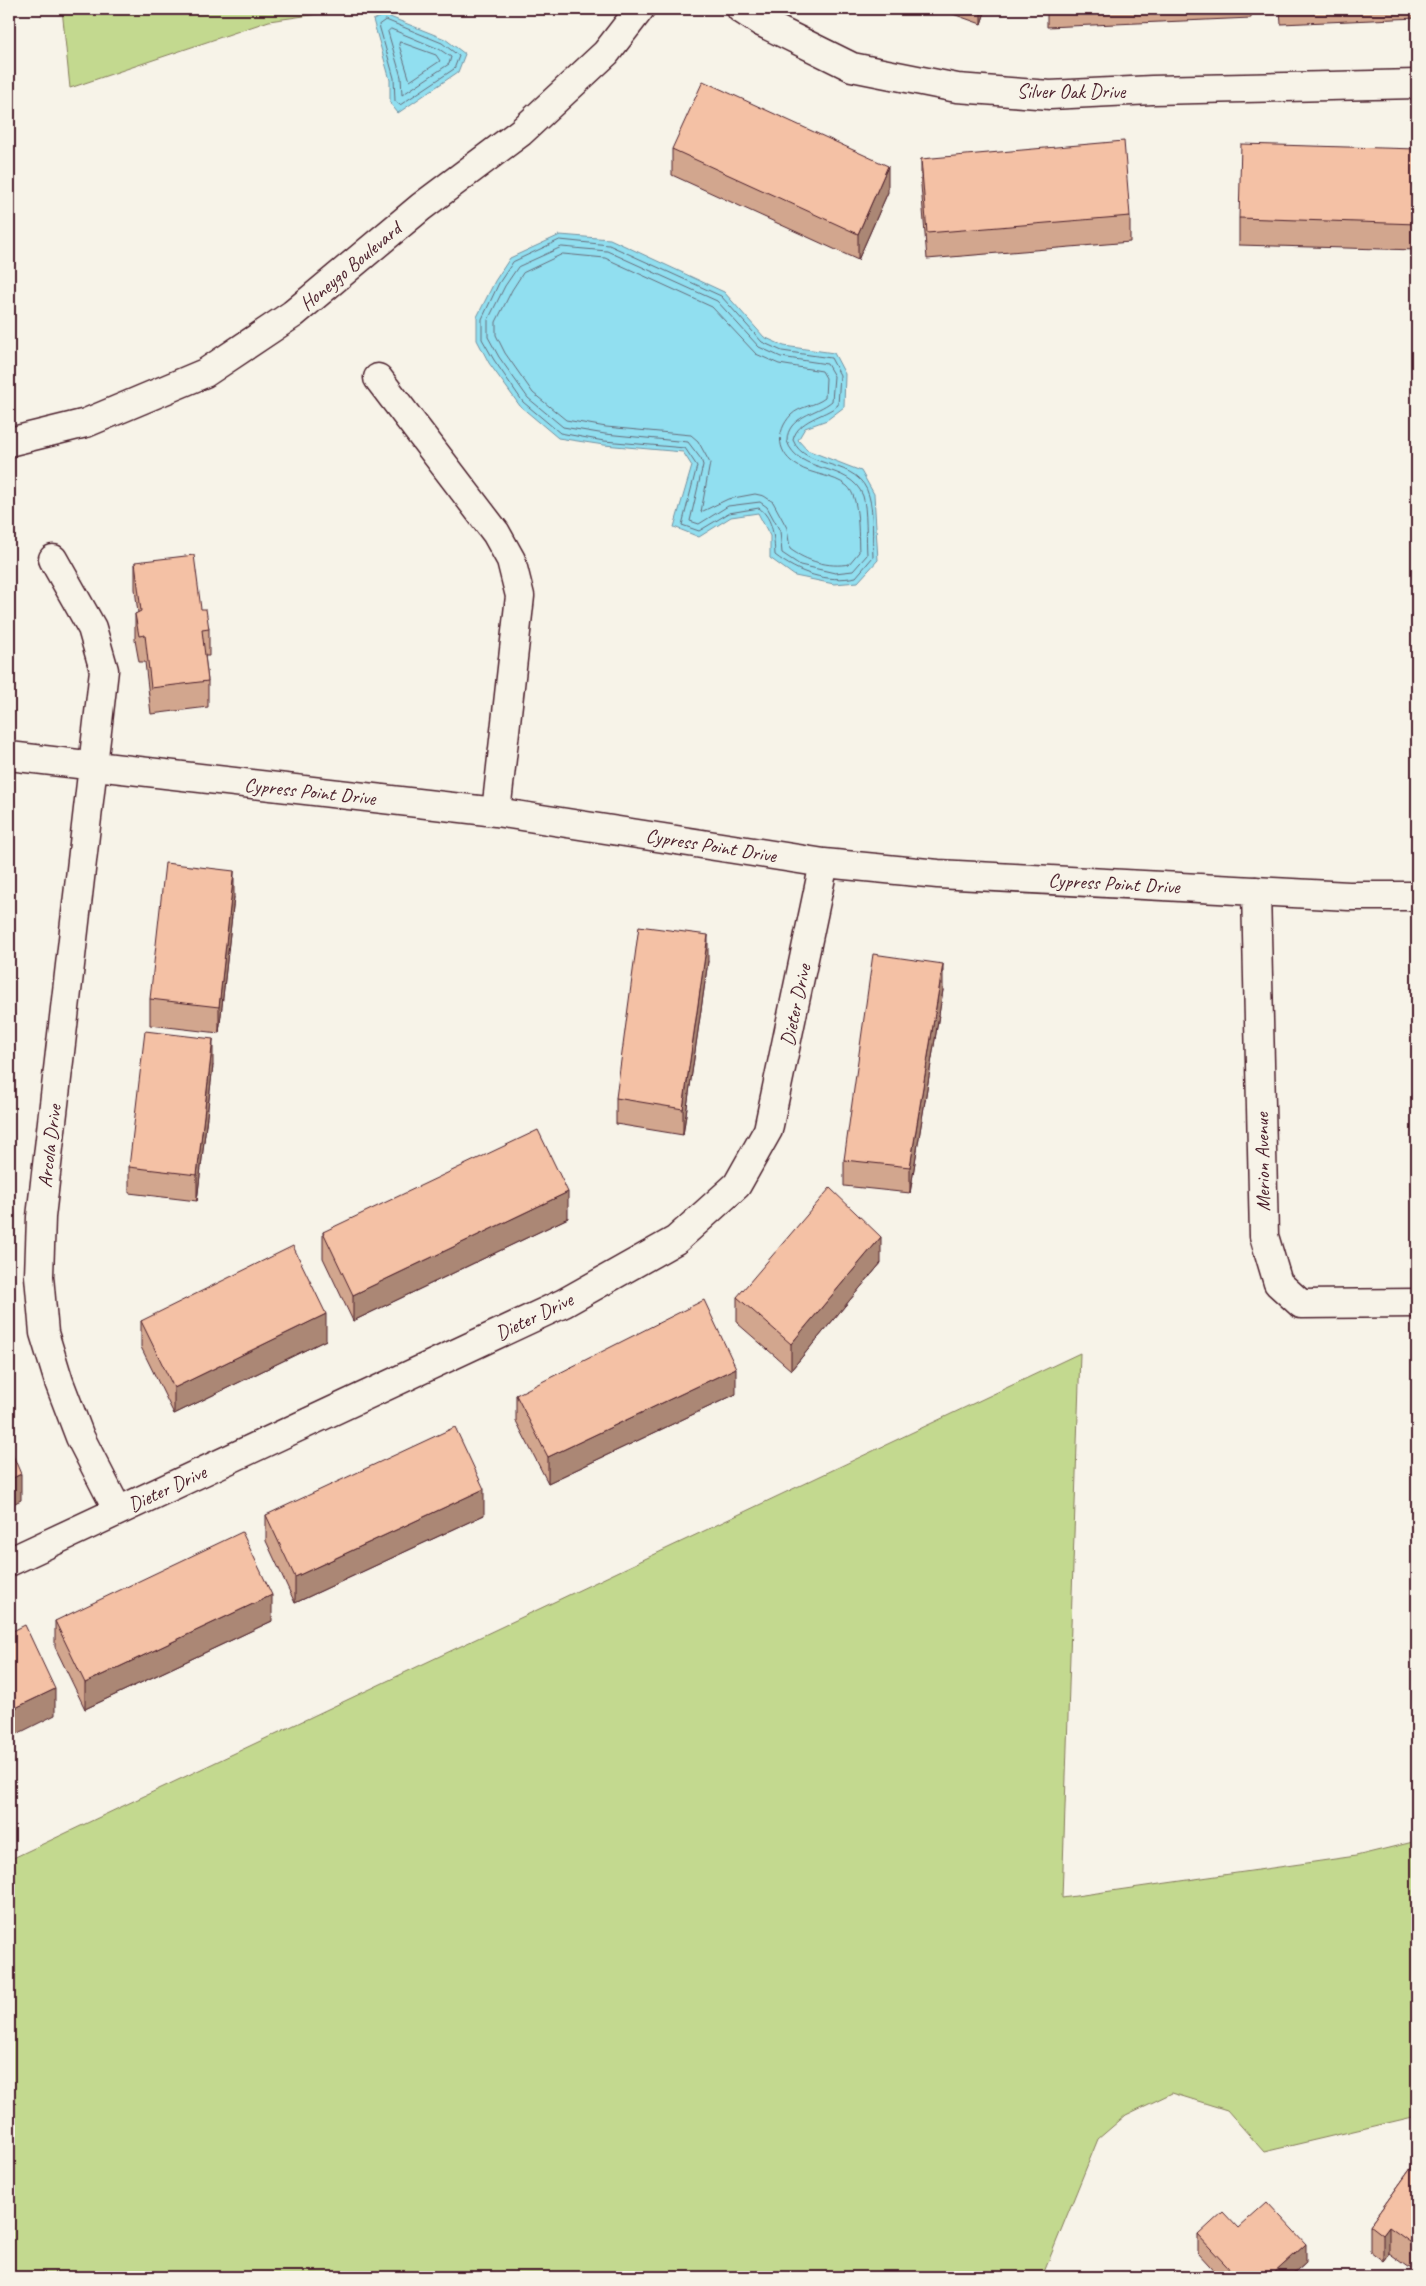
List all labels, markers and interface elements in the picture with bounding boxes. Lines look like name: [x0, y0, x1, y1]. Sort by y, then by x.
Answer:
street label: Silver Oak Drive: [1017, 79, 1127, 104]
street label: Honeygo Boulevard: [294, 215, 409, 316]
street label: Cypress Point Drive: [243, 772, 378, 811]
street label: Cypress Point Drive: [644, 823, 779, 868]
street label: Cypress Point Drive: [1048, 868, 1182, 900]
street label: Dieter Drive: [775, 960, 817, 1048]
street label: Arcola Drive: [32, 1102, 67, 1189]
street label: Merion Avenue: [1249, 1111, 1276, 1212]
street label: Dieter Drive: [491, 1286, 578, 1346]
street label: Dieter Drive: [124, 1459, 211, 1517]

